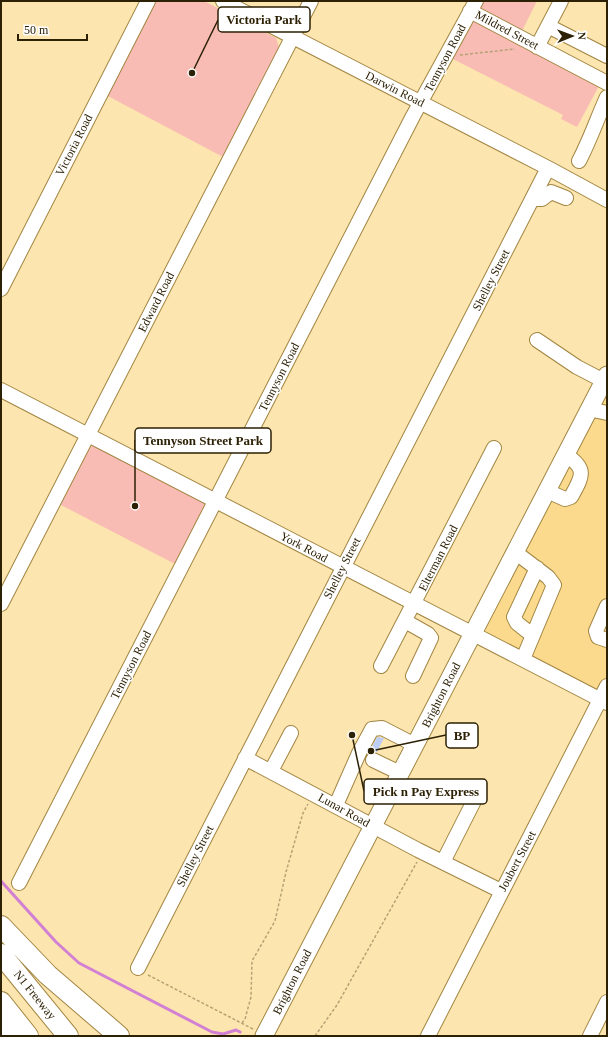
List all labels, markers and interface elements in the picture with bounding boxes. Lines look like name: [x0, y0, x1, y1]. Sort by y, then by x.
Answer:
callout: Victoria Park: [218, 7, 310, 32]
street label: Mildred Street: [473, 7, 542, 53]
text: Victoria Park: [226, 12, 303, 27]
scale bar: [18, 16, 87, 42]
north arrow: [552, 16, 592, 56]
street label: Tennyson Road: [421, 22, 469, 94]
text: 50 m: [24, 23, 49, 37]
text: N: [576, 32, 588, 40]
street label: Darwin Road: [363, 68, 427, 110]
street label: Victoria Road: [53, 112, 95, 178]
street label: Shelley Street: [470, 246, 513, 313]
street label: Edward Road: [135, 270, 177, 334]
street label: Tennyson Road: [256, 340, 302, 414]
callout: Tennyson Street Park: [135, 428, 271, 453]
text: Tennyson Street Park: [143, 433, 264, 448]
street label: Elterman Road: [415, 523, 461, 593]
street label: York Road: [278, 529, 330, 565]
street label: Shelley Street: [321, 534, 364, 601]
street label: Tennyson Road: [108, 628, 154, 702]
street label: Brighton Road: [419, 660, 463, 730]
callout: BP: [446, 723, 478, 748]
text: BP: [454, 728, 470, 743]
callout: Pick n Pay Express: [364, 779, 487, 804]
text: Pick n Pay Express: [373, 784, 479, 799]
street label: Lunar Road: [316, 790, 372, 830]
street label: Shelley Street: [174, 822, 217, 889]
street label: Joubert Street: [495, 828, 539, 894]
street label: Brighton Road: [270, 947, 314, 1017]
street label: N1 Freeway: [11, 968, 59, 1022]

